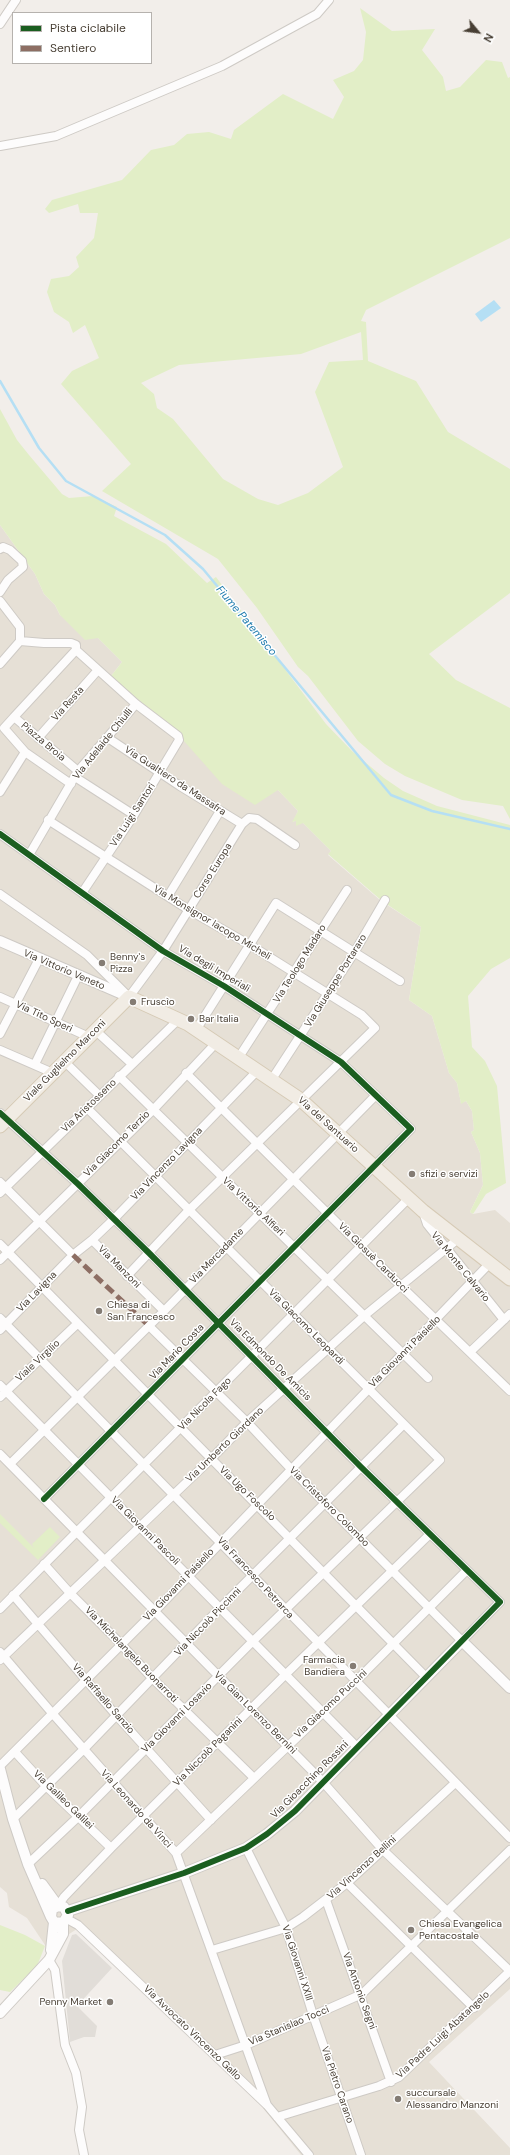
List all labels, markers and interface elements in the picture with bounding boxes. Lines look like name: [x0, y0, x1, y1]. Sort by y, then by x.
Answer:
legend: [12, 12, 152, 64]
north arrow: [458, 12, 498, 52]
text: Pista ciclabile: [50, 20, 126, 36]
text: N: [480, 31, 497, 45]
text: Sentiero: [50, 40, 96, 56]
water label: Fiume Patemisco: [213, 583, 279, 659]
street label: Via Resta: [49, 684, 87, 724]
street label: Via Adelaide Chiulli: [71, 706, 135, 782]
street label: Piazza Broia: [18, 720, 68, 764]
street label: Via Gualtiero da Massafra: [122, 744, 228, 818]
street label: Via Luigi Santori: [108, 781, 158, 849]
street label: Corso Europa: [191, 841, 235, 901]
street label: Via Monsignor Iacopo Micheli: [151, 883, 273, 963]
street label: Via Teologo Madaro: [271, 922, 329, 1006]
street label: Via Giuseppe Portararo: [302, 932, 370, 1030]
street label: Via degli Imperiali: [176, 943, 252, 995]
street label: Via Vittorio Veneto: [21, 947, 107, 993]
place label: Benny's Pizza: [110, 951, 145, 974]
marker: Benny's Pizza: [97, 958, 107, 968]
place label: Fruscìo: [141, 996, 175, 1008]
marker: Fruscìo: [128, 997, 138, 1007]
street label: Via Tito Speri: [14, 999, 74, 1035]
place label: Bar Italia: [199, 1013, 239, 1025]
marker: Bar Italia: [186, 1014, 196, 1024]
street label: Viale Guglielmo Marconi: [21, 1017, 109, 1105]
street label: Via Aristosseno: [59, 1077, 119, 1135]
street label: Via del Santuario: [295, 1094, 361, 1156]
street label: Via Giacomo Terzio: [81, 1108, 153, 1180]
street label: Via Vincenzo Lavigna: [129, 1125, 205, 1203]
place label: sfizi e servizi: [420, 1168, 478, 1180]
marker: sfizi e servizi: [407, 1169, 417, 1179]
street label: Via Vittorio Alfieri: [219, 1175, 287, 1239]
street label: Via Giosuè Carducci: [335, 1220, 411, 1296]
street label: Via Mercadante: [187, 1226, 247, 1286]
street label: Via Monte Calvario: [428, 1230, 492, 1304]
street label: Via Manzoni: [95, 1243, 143, 1291]
street label: Via Lavigna: [15, 1269, 59, 1315]
street label: Via Giacomo Leopardi: [266, 1287, 346, 1367]
place label: Chiesa di San Francesco: [107, 1299, 175, 1322]
marker: Chiesa di San Francesco: [94, 1306, 104, 1316]
street label: Via Giovanni Paisiello: [367, 1314, 443, 1390]
street label: Via Edmondo De Amicis: [227, 1317, 313, 1403]
street label: Via Mario Costa: [147, 1322, 207, 1382]
street label: Viale Virgilio: [13, 1337, 63, 1385]
street label: Via Nicola Fago: [176, 1375, 234, 1433]
street label: Via Umberto Giordano: [184, 1405, 266, 1485]
street label: Via Ugo Foscolo: [216, 1464, 278, 1524]
street label: Via Cristoforo Colombo: [286, 1464, 372, 1550]
street label: Via Giovanni Pascoli: [108, 1494, 182, 1568]
street label: Via Francesco Petrarca: [214, 1535, 296, 1621]
street label: Via Giovanni Paisiello: [141, 1546, 217, 1624]
street label: Via Niccolò Piccinni: [172, 1585, 244, 1659]
street label: Via Michelangelo Buonarroti: [82, 1605, 180, 1705]
place label: Farmacia Bandiera: [303, 1654, 345, 1678]
street label: Via Raffaello Sanzio: [69, 1661, 137, 1737]
marker: Farmacia Bandiera: [348, 1661, 358, 1671]
street label: Via Giacomo Puccini: [292, 1667, 370, 1741]
street label: Via Gian Lorenzo Bernini: [211, 1669, 299, 1757]
street label: Via Giovanni Losavio: [139, 1680, 215, 1756]
street label: Via Niccolò Paganini: [171, 1715, 245, 1789]
street label: Via Gioacchino Rossini: [269, 1739, 351, 1821]
street label: Via Galileo Galilei: [30, 1768, 96, 1832]
street label: Via Leonardo da Vinci: [98, 1768, 174, 1850]
street label: Via Vincenzo Bellini: [325, 1834, 399, 1902]
place label: Chiesa Evangelica Pentacostale: [419, 1918, 502, 1942]
street label: Via Giovanni XXIII: [279, 1924, 315, 2002]
marker: Chiesa Evangelica Pentacostale: [406, 1925, 416, 1935]
street label: Via Antonio Segni: [339, 1951, 379, 2031]
street label: Via Avvocato Vincenzo Gallo: [141, 1983, 243, 2083]
street label: Via Padre Luigi Abatangelo: [394, 1989, 492, 2081]
place label: Penny Market: [40, 1996, 102, 2008]
marker: Penny Market: [105, 1997, 115, 2007]
street label: Via Stanislao Tocci: [247, 2004, 331, 2048]
street label: Via Pietro Carano: [318, 2045, 356, 2125]
place label: succursale Alessandro Manzoni: [406, 2087, 498, 2110]
marker: succursale Alessandro Manzoni: [393, 2094, 403, 2104]

